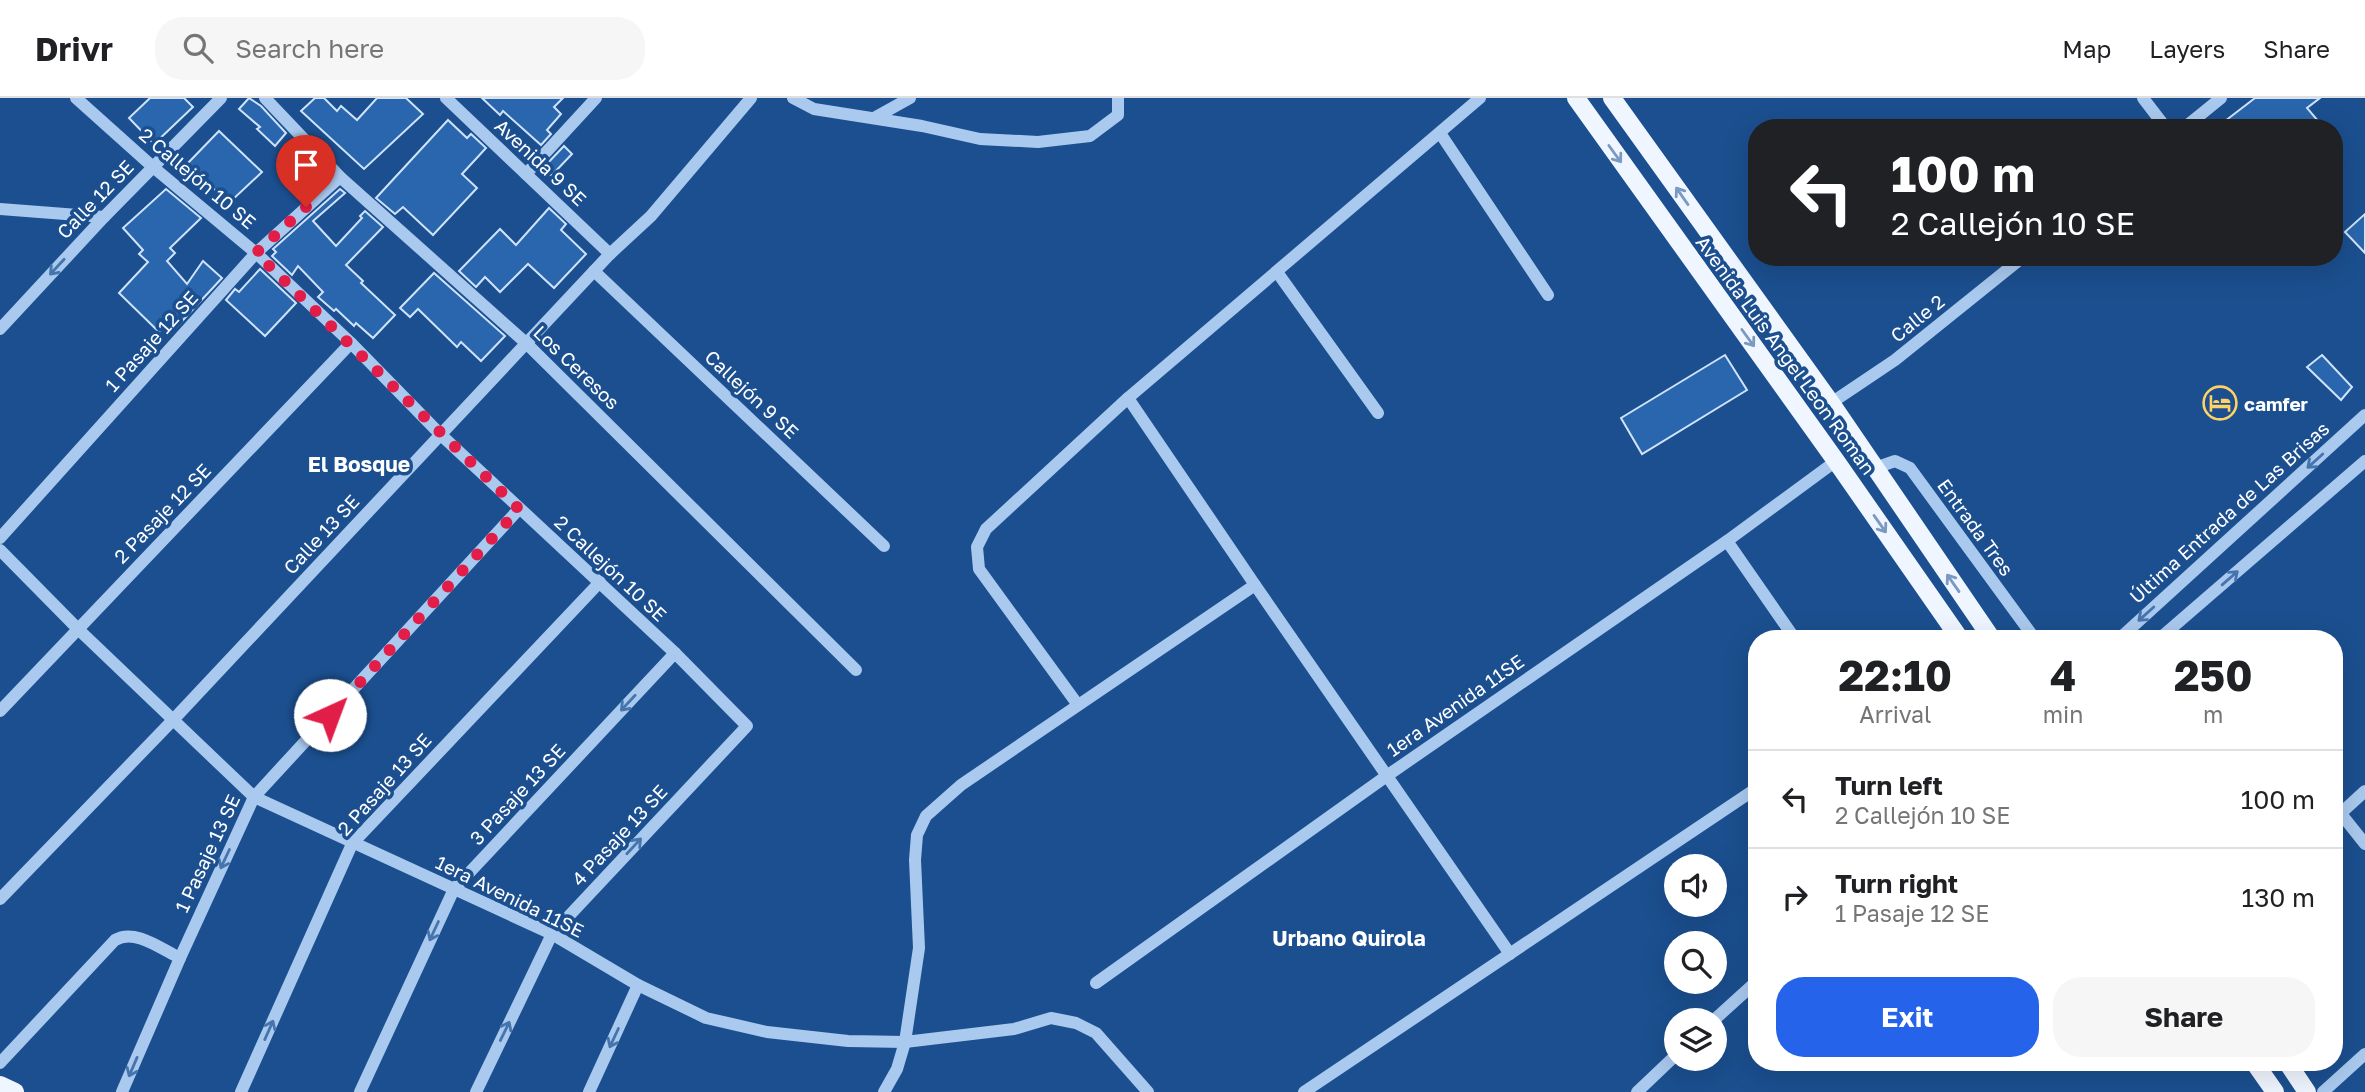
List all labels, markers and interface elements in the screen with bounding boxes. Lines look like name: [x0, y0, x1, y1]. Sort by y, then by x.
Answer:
search box: [155, 17, 645, 80]
text: Drivr: [35, 29, 113, 68]
icon: search: [179, 29, 217, 67]
text: Search here: [235, 33, 384, 64]
text: Map: [2062, 34, 2111, 63]
text: Layers: [2149, 34, 2225, 63]
text: Share: [2263, 34, 2330, 63]
street label: Avenida 9 SE: [490, 114, 592, 210]
street label: 2 Callejón 10 SE: [135, 123, 261, 233]
pin: [276, 135, 336, 207]
one-way arrow: [1608, 144, 1623, 162]
text: 100 m: [1891, 144, 2035, 203]
icon: arrive: [287, 146, 325, 184]
icon: left: [1776, 147, 1867, 238]
street label: Calle 12 SE: [52, 155, 138, 243]
one-way arrow: [1675, 187, 1689, 206]
text: 2 Callejón 10 SE: [1891, 204, 2135, 242]
street label: Avenida Luis Angel Leon Roman: [1692, 231, 1880, 479]
one-way arrow: [49, 258, 66, 275]
street label: 1 Pasaje 12 SE: [100, 286, 202, 396]
street label: Calle 2: [1886, 289, 1948, 347]
street label: Los Ceresos: [529, 320, 625, 414]
one-way arrow: [1741, 328, 1755, 347]
street label: Callejón 9 SE: [700, 345, 804, 443]
hotel icon: camfer: [2201, 384, 2239, 422]
place label: camfer: [2244, 392, 2309, 415]
street label: Última Entrada de Las Brisas: [2125, 416, 2333, 608]
district label: El Bosque: [308, 451, 410, 477]
one-way arrow: [2306, 452, 2324, 468]
street label: 2 Pasaje 12 SE: [109, 459, 215, 567]
street label: Entrada Tres: [1933, 474, 2019, 580]
street label: Calle 13 SE: [278, 490, 364, 578]
street label: 2 Callejón 10 SE: [550, 510, 672, 626]
one-way arrow: [1873, 514, 1887, 533]
one-way arrow: [2220, 570, 2238, 586]
one-way arrow: [1946, 573, 1960, 593]
one-way arrow: [2137, 606, 2155, 622]
street label: 1era Avenida 11SE: [1382, 649, 1528, 761]
text: 22:10: [1839, 650, 1952, 700]
text: 4: [2050, 650, 2076, 700]
text: 250: [2174, 650, 2252, 700]
position arrow: [293, 678, 367, 752]
one-way arrow: [620, 694, 636, 712]
text: Arrival: [1859, 700, 1931, 728]
text: min: [2043, 700, 2083, 728]
text: m: [2203, 700, 2223, 728]
street label: 2 Pasaje 13 SE: [332, 728, 436, 840]
street label: 3 Pasaje 13 SE: [464, 739, 570, 849]
text: Turn left: [1835, 770, 1943, 801]
street label: 4 Pasaje 13 SE: [566, 780, 672, 890]
icon: left: [1776, 780, 1814, 818]
text: 100 m: [2241, 784, 2315, 815]
street label: 1 Pasaje 13 SE: [170, 790, 244, 916]
text: 2 Callejón 10 SE: [1835, 801, 2010, 829]
one-way arrow: [626, 838, 643, 855]
one-way arrow: [218, 848, 232, 869]
street label: 1era Avenida 11SE: [432, 850, 588, 942]
map controls: [1664, 854, 1727, 1071]
button: sound: [1664, 854, 1727, 917]
text: Turn right: [1835, 868, 1958, 899]
icon: right: [1776, 878, 1814, 916]
text: 130 m: [2242, 882, 2315, 913]
text: 1 Pasaje 12 SE: [1835, 899, 1989, 927]
one-way arrow: [427, 920, 441, 941]
district label: Urbano Quirola: [1272, 925, 1426, 951]
button: search: [1664, 931, 1727, 994]
button: Exit: [1776, 977, 2039, 1057]
button: Share: [2053, 977, 2315, 1057]
button: layers: [1664, 1008, 1727, 1071]
one-way arrow: [263, 1020, 276, 1041]
one-way arrow: [499, 1021, 513, 1042]
one-way arrow: [606, 1028, 619, 1049]
one-way arrow: [126, 1056, 139, 1077]

